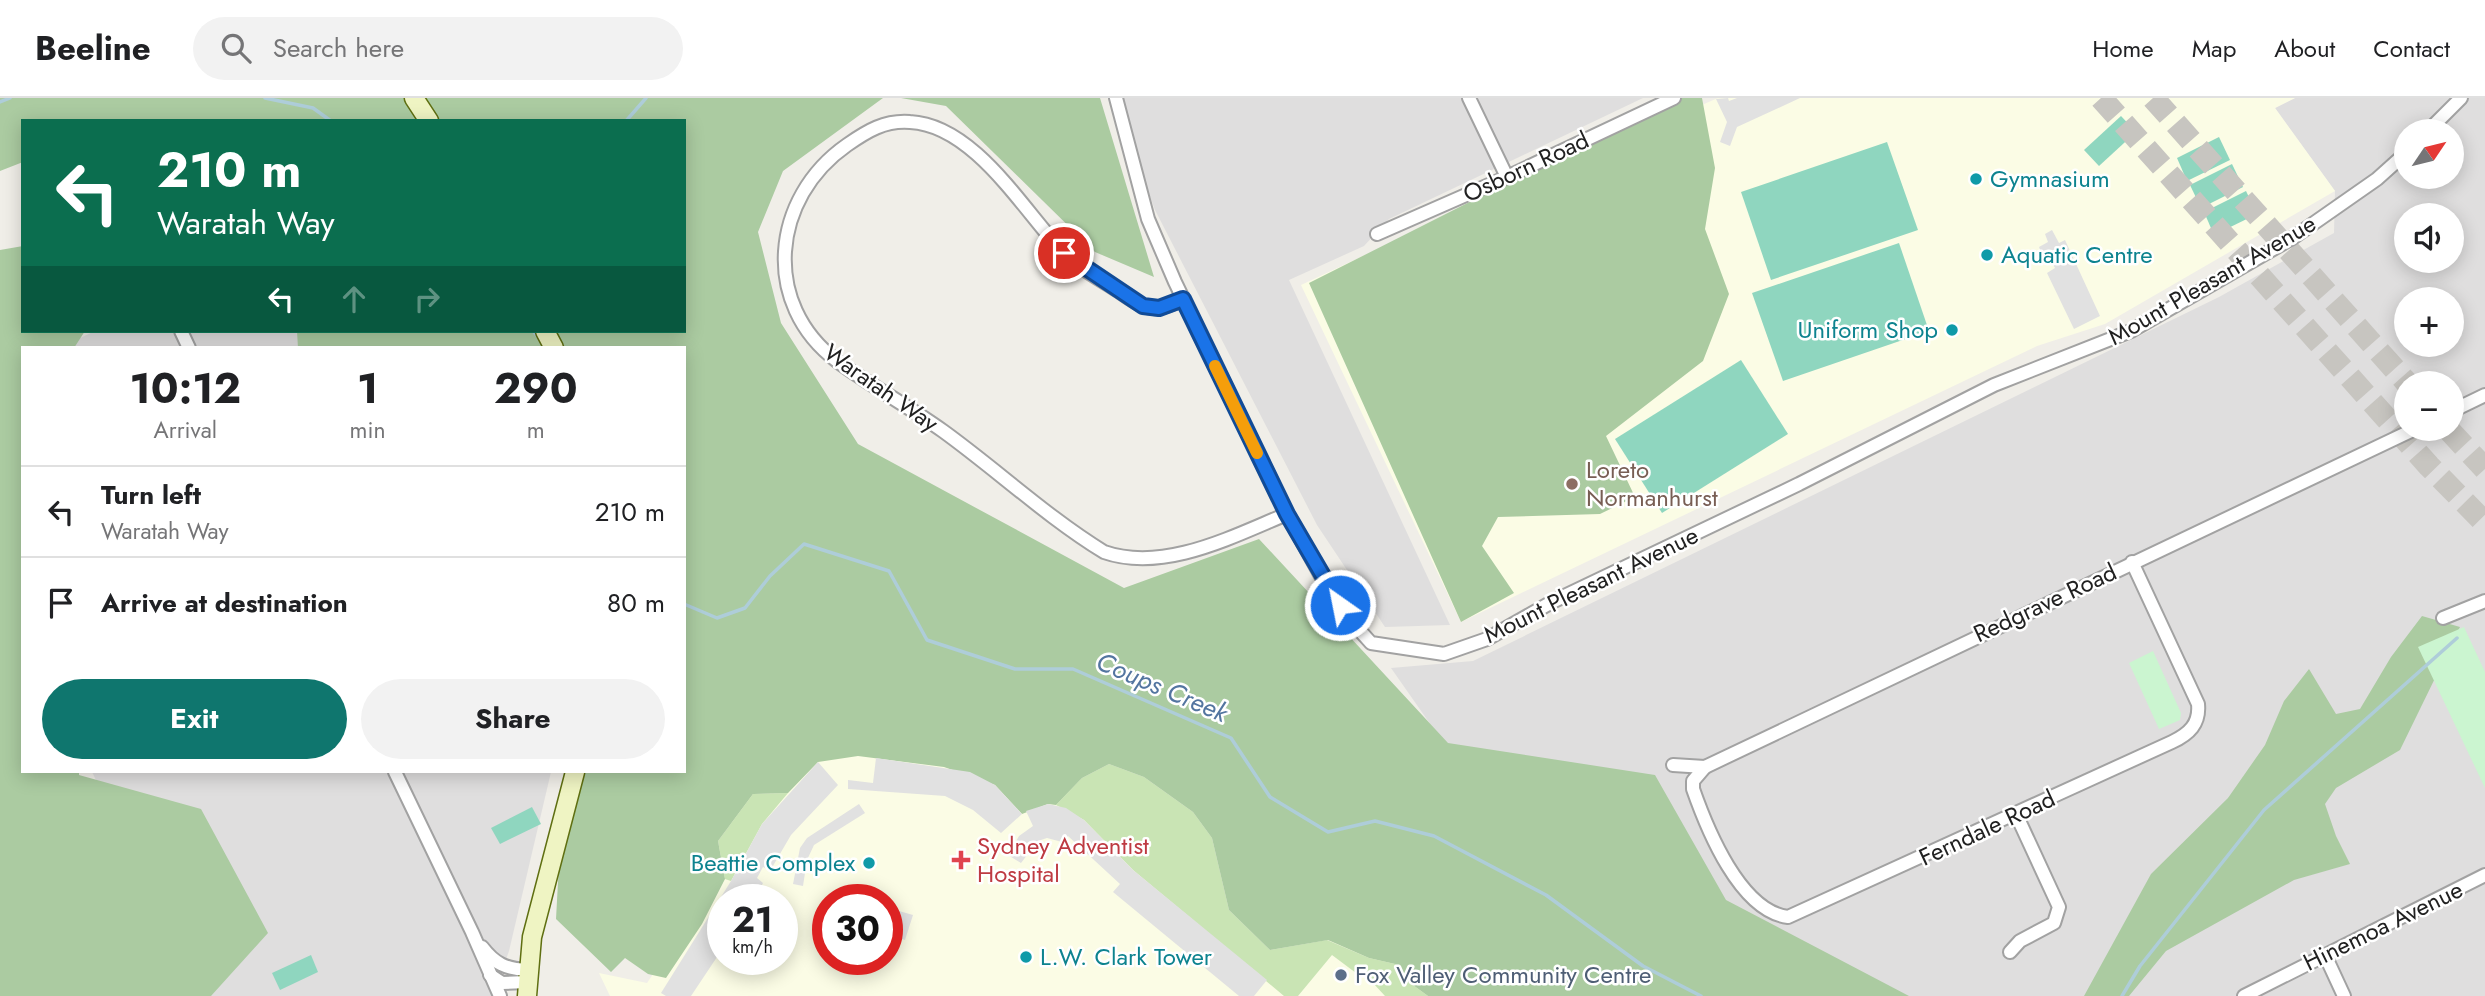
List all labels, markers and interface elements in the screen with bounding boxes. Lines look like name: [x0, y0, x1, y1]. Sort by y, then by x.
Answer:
search box: [193, 17, 683, 80]
text: Beeline: [35, 25, 151, 72]
icon: search: [217, 29, 255, 67]
text: Search here: [273, 29, 404, 67]
text: Home: [2092, 31, 2154, 66]
text: Map: [2192, 31, 2236, 66]
text: About: [2274, 31, 2335, 66]
text: Contact: [2373, 31, 2450, 66]
north arrow: [2394, 119, 2464, 189]
map controls: [2394, 119, 2464, 441]
street label: Osborn Road: [1457, 122, 1594, 211]
text: 210 m: [157, 135, 301, 205]
icon: left: [42, 147, 133, 238]
place label: Gymnasium: [1990, 161, 2110, 196]
marker: Gymnasium: [1968, 171, 1984, 187]
text: Waratah Way: [157, 200, 335, 246]
button: sound: [2394, 203, 2464, 273]
street label: Mount Pleasant Avenue: [2101, 206, 2322, 353]
pin: [1034, 223, 1094, 283]
icon: arrive: [1045, 234, 1083, 272]
place label: Aquatic Centre: [2001, 237, 2153, 272]
marker: Aquatic Centre: [1979, 247, 1995, 263]
icon: left: [262, 280, 300, 318]
icon: ahead: [335, 280, 373, 318]
icon: right: [408, 280, 446, 318]
button: +: [2394, 287, 2464, 357]
place label: Uniform Shop: [1797, 312, 1938, 347]
marker: Uniform Shop: [1944, 322, 1960, 338]
street label: Waratah Way: [817, 335, 946, 440]
text: 10:12: [129, 358, 241, 419]
text: 1: [357, 358, 378, 419]
text: 290: [494, 358, 578, 419]
button: −: [2394, 371, 2464, 441]
text: Arrival: [154, 413, 217, 447]
text: min: [350, 413, 386, 447]
text: m: [527, 413, 545, 447]
place label: Loreto Normanhurst: [1586, 452, 1718, 515]
text: Turn left: [101, 476, 201, 514]
marker: Loreto Normanhurst: [1564, 476, 1580, 492]
icon: left: [42, 493, 80, 531]
text: 210 m: [595, 493, 665, 531]
text: Waratah Way: [101, 514, 229, 548]
street label: Mount Pleasant Avenue: [1478, 517, 1704, 652]
street label: Redgrave Road: [1967, 554, 2122, 651]
position arrow: [1303, 568, 1377, 642]
icon: arrive: [42, 584, 80, 622]
text: Arrive at destination: [101, 584, 348, 622]
text: 80 m: [607, 584, 665, 622]
water label: Coups Creek: [1090, 642, 1235, 732]
button: Exit: [42, 679, 347, 759]
button: Share: [361, 679, 665, 759]
street label: Ferndale Road: [1913, 781, 2061, 874]
place label: Sydney Adventist Hospital: [977, 828, 1149, 891]
place label: Beattie Complex: [691, 845, 856, 880]
marker: Sydney Adventist Hospital: [951, 850, 971, 870]
marker: Beattie Complex: [861, 855, 877, 871]
street label: Hinemoa Avenue: [2297, 872, 2469, 979]
speed limit sign: 30: [812, 884, 903, 975]
text: 21: [732, 895, 773, 945]
text: km/h: [732, 934, 773, 960]
place label: L.W. Clark Tower: [1040, 939, 1213, 974]
marker: L.W. Clark Tower: [1018, 949, 1034, 965]
place label: Fox Valley Community Centre: [1355, 957, 1651, 992]
marker: Fox Valley Community Centre: [1333, 967, 1349, 983]

